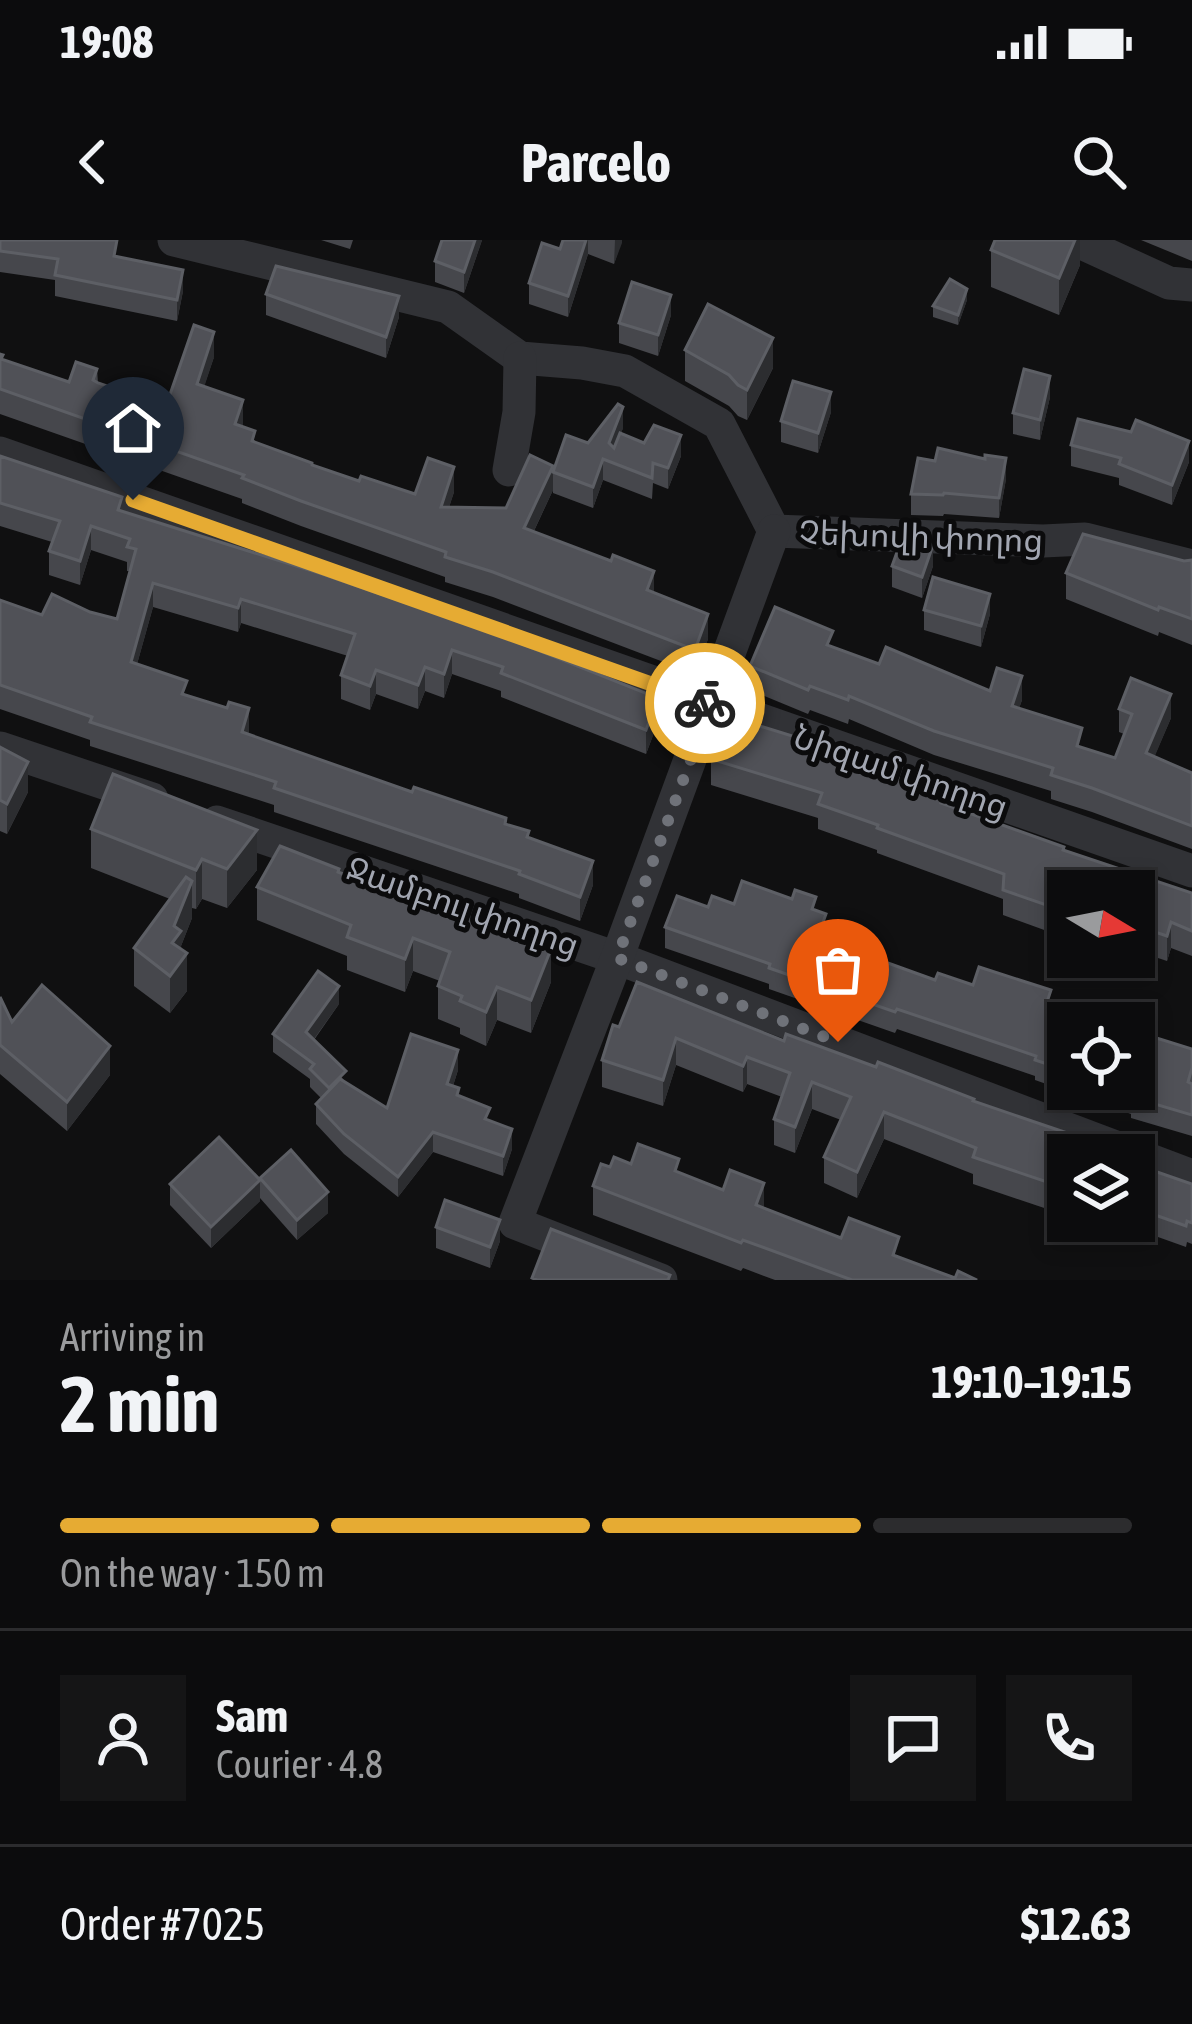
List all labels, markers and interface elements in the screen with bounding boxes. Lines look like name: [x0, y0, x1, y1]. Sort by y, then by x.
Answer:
text: 19:08: [60, 16, 154, 68]
icon: back: [60, 129, 126, 195]
icon: search: [1066, 129, 1132, 195]
text: Parcelo: [521, 132, 671, 193]
pin: [82, 377, 184, 500]
icon: home: [100, 395, 166, 461]
street label: Չեխովի փողոց: [798, 513, 1044, 560]
courier: [645, 643, 765, 763]
icon: bike: [672, 670, 738, 736]
street label: Նիզամ փողոց: [789, 717, 1013, 826]
street label: Ջամբուլ փողոց: [342, 848, 584, 964]
north arrow: [1047, 870, 1155, 978]
map controls: [1047, 870, 1155, 1242]
pin: [787, 919, 889, 1042]
icon: bag: [805, 937, 871, 1003]
button: locate: [1047, 1002, 1155, 1110]
button: layers: [1047, 1134, 1155, 1242]
text: Arriving in: [60, 1315, 205, 1359]
text: 19:10–19:15: [931, 1356, 1132, 1408]
text: 2 min: [60, 1359, 219, 1449]
text: On the way · 150 m: [60, 1551, 325, 1595]
button: person: [60, 1675, 186, 1801]
button: chat: [850, 1675, 976, 1801]
button: phone: [1006, 1675, 1132, 1801]
text: Sam: [216, 1690, 288, 1742]
text: Courier · 4.8: [216, 1742, 383, 1786]
text: Order #7025: [60, 1898, 265, 1950]
text: $12.63: [1020, 1898, 1132, 1950]

